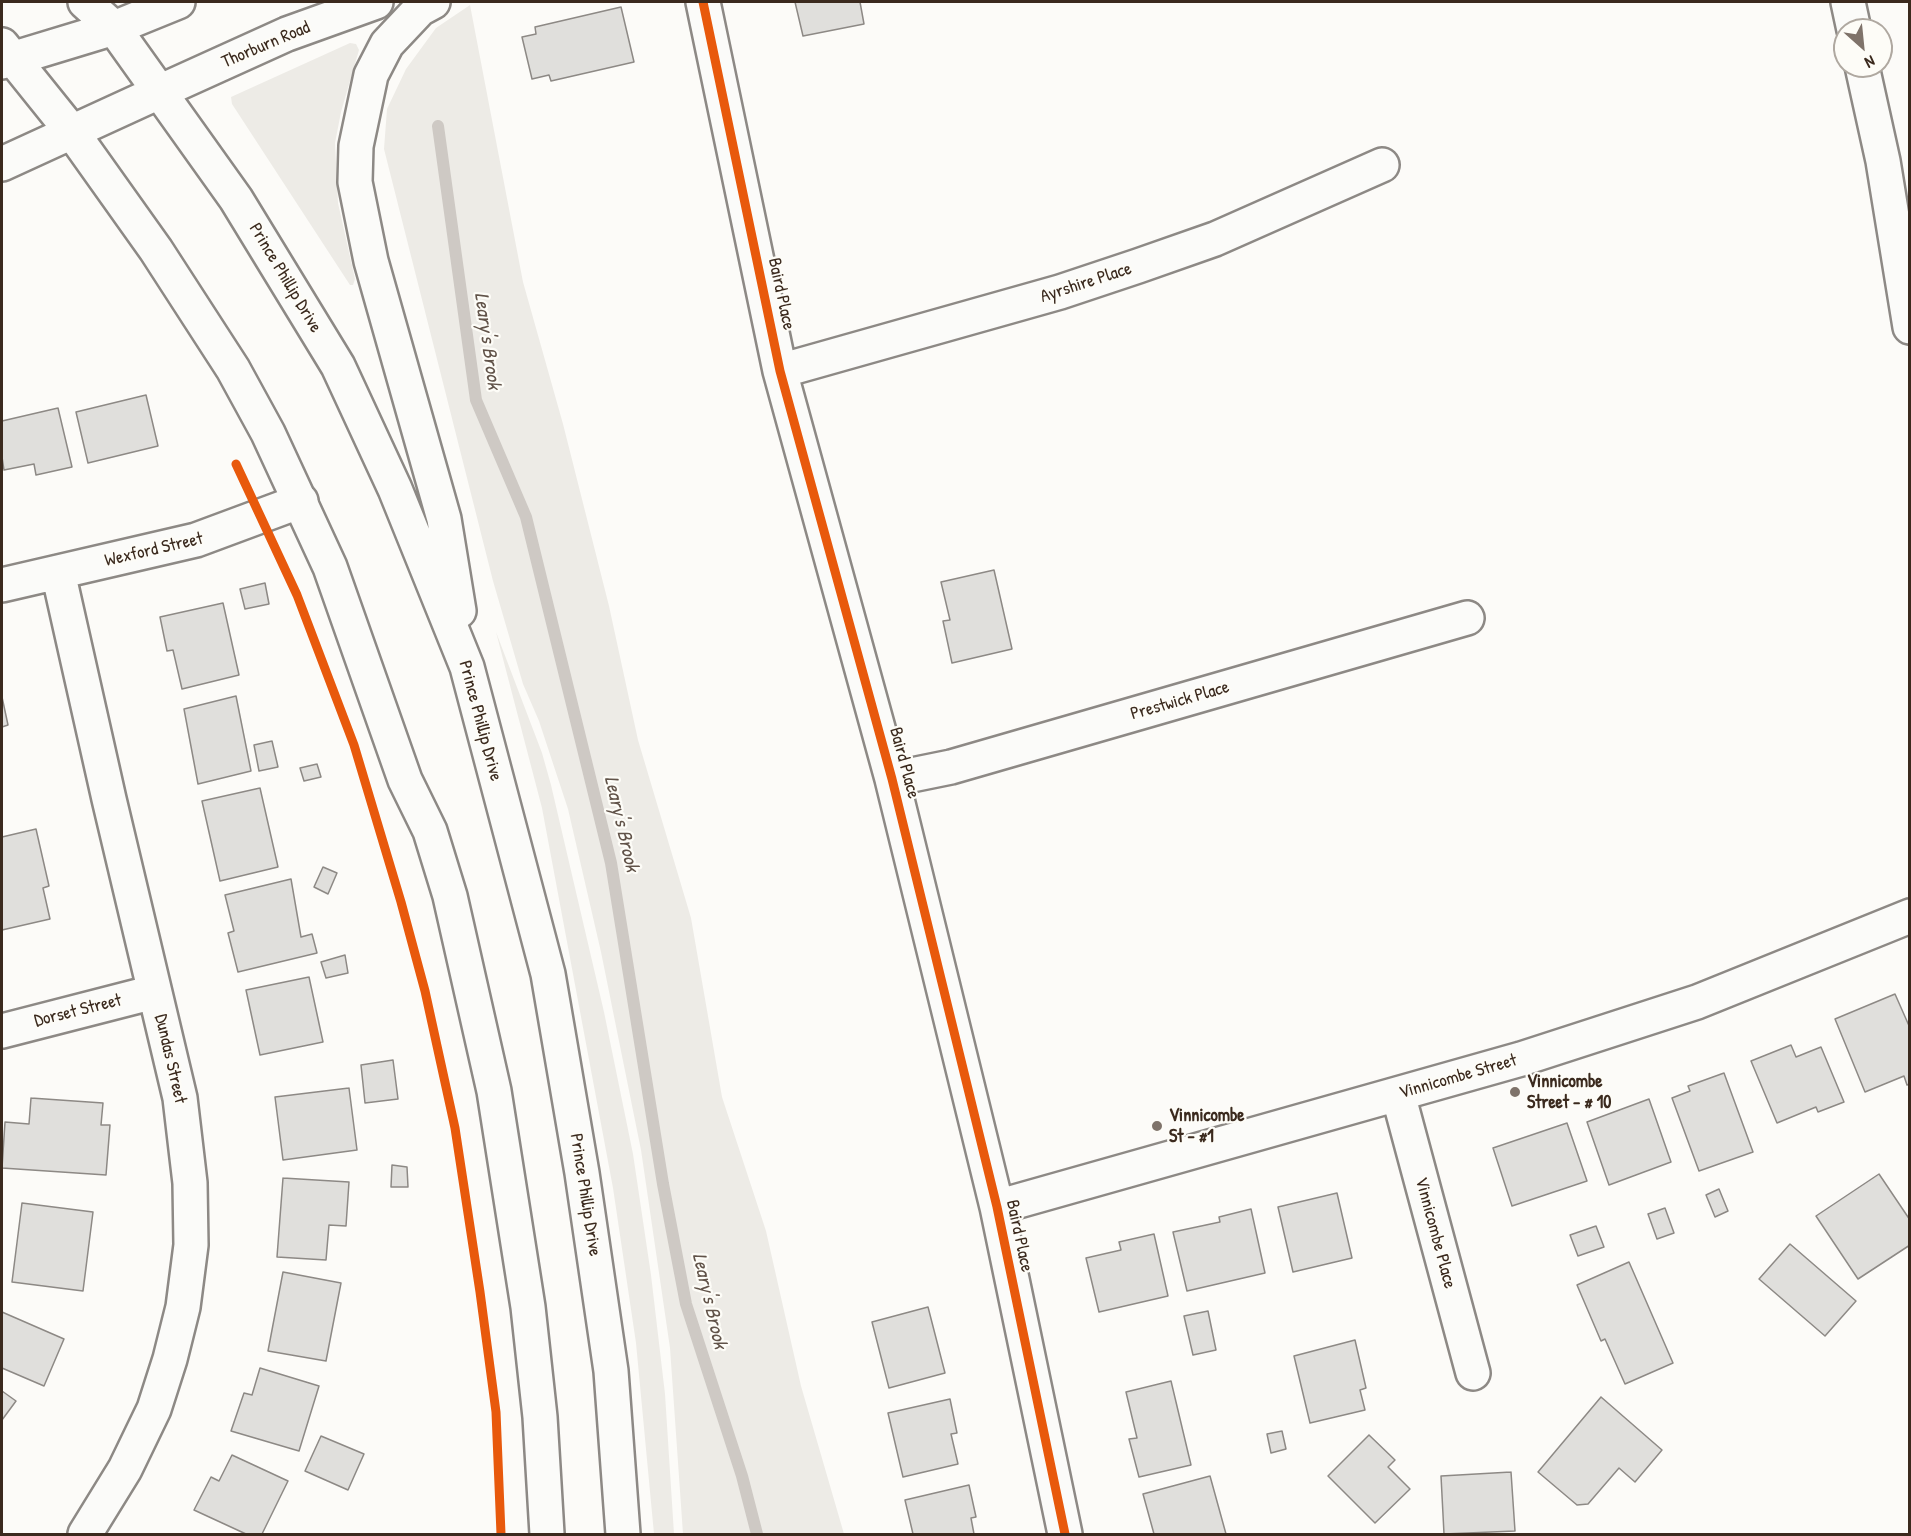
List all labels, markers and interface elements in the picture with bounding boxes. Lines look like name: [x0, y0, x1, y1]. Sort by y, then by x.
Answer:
street label: Thorburn Road: [219, 17, 313, 73]
north arrow: [1833, 18, 1893, 78]
text: N: [1861, 51, 1879, 74]
street label: Prince Phillip Drive: [244, 219, 326, 337]
street label: Baird Place: [763, 256, 799, 332]
street label: Ayrshire Place: [1038, 258, 1134, 308]
water label: Leary's Brook: [468, 291, 506, 391]
street label: Wexford Street: [103, 528, 205, 572]
street label: Prince Phillip Drive: [454, 658, 506, 784]
street label: Prestwick Place: [1128, 677, 1232, 725]
street label: Baird Place: [884, 725, 924, 801]
water label: Leary's Brook: [598, 774, 644, 874]
street label: Dorset Street: [32, 990, 124, 1032]
street label: Dundas Street: [149, 1012, 191, 1106]
street label: Vinnicombe Street: [1397, 1050, 1519, 1104]
place label: Vinnicombe Street - # 10: [1527, 1071, 1611, 1114]
marker: Vinnicombe Street - # 10: [1508, 1085, 1522, 1099]
place label: Vinnicombe St - #1: [1169, 1105, 1245, 1148]
marker: Vinnicombe St - #1: [1150, 1119, 1164, 1133]
street label: Prince Phillip Drive: [565, 1132, 605, 1258]
street label: Vinnicombe Place: [1410, 1175, 1460, 1291]
street label: Baird Place: [1001, 1198, 1037, 1274]
water label: Leary's Brook: [686, 1251, 732, 1351]

